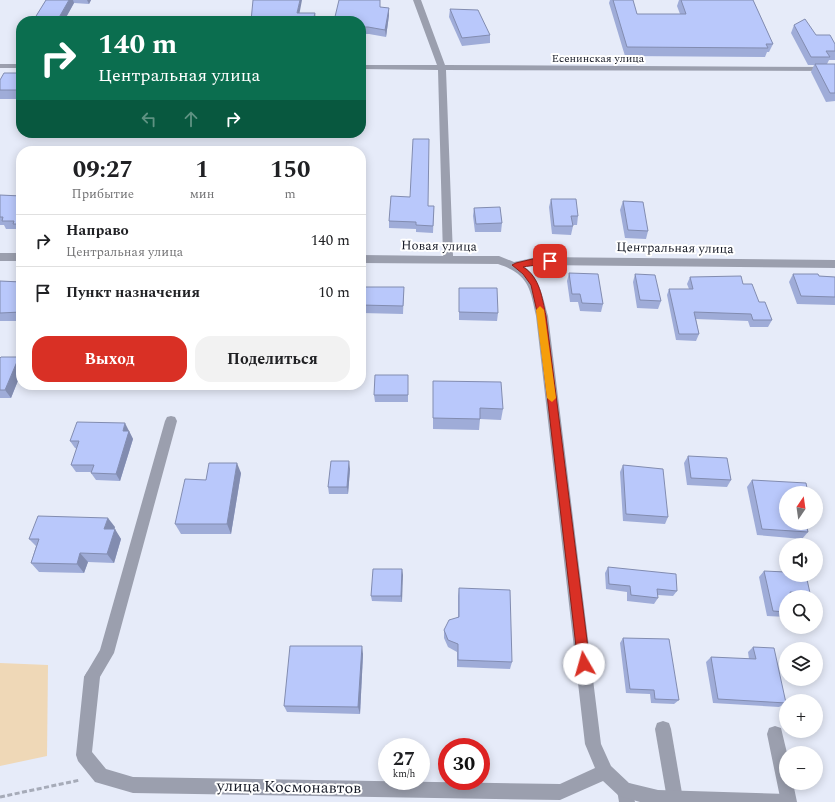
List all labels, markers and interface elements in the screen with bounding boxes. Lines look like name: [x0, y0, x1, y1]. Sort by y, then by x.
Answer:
text: 140 m: [98, 23, 177, 66]
icon: right: [32, 32, 84, 84]
street label: Есенинская улица: [552, 50, 645, 67]
text: Центральная улица: [98, 62, 260, 89]
icon: left: [138, 108, 160, 130]
icon: ahead: [180, 108, 202, 130]
icon: right: [222, 108, 244, 130]
text: 09:27: [73, 152, 133, 188]
text: 1: [195, 152, 209, 188]
text: 150: [270, 152, 310, 188]
text: Прибытие: [72, 184, 134, 204]
text: мин: [190, 184, 214, 204]
text: m: [285, 184, 296, 204]
text: Направо: [66, 219, 129, 242]
text: 140 m: [311, 229, 350, 252]
icon: right: [32, 230, 54, 252]
street label: Новая улица: [401, 235, 478, 257]
street label: Центральная улица: [616, 237, 734, 259]
text: Центральная улица: [66, 242, 183, 262]
pin: [533, 244, 567, 278]
icon: arrive: [539, 250, 561, 272]
text: Пункт назначения: [66, 281, 200, 304]
text: 10 m: [318, 281, 350, 304]
icon: arrive: [32, 282, 54, 304]
button: Выход: [32, 336, 187, 382]
button: Поделиться: [195, 336, 350, 382]
north arrow: [779, 486, 823, 530]
map controls: [779, 486, 823, 790]
button: sound: [779, 538, 823, 582]
button: search: [779, 590, 823, 634]
button: layers: [779, 642, 823, 686]
position arrow: [563, 643, 605, 685]
button: +: [779, 694, 823, 738]
speed limit sign: 30: [438, 738, 490, 790]
text: 27: [393, 744, 415, 774]
button: −: [779, 746, 823, 790]
text: km/h: [393, 766, 415, 782]
street label: улица Космонавтов: [216, 774, 361, 800]

